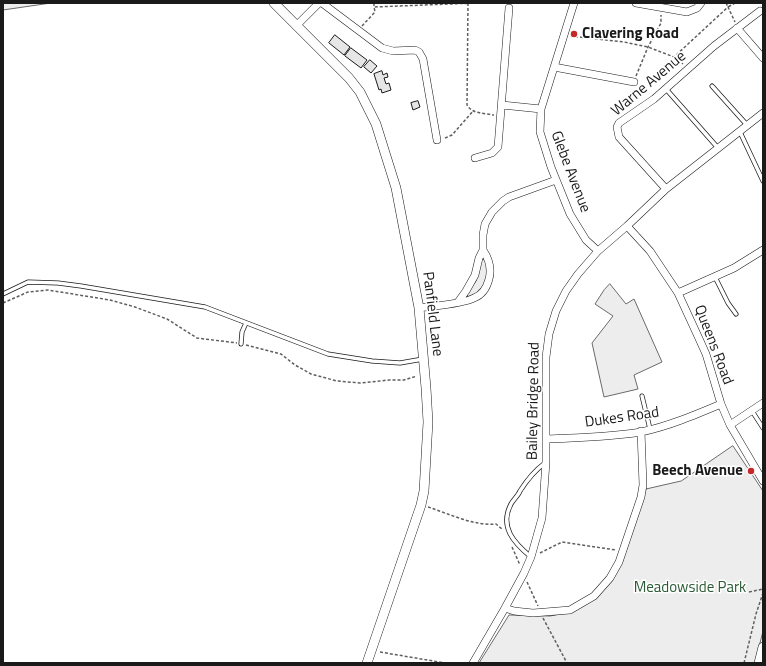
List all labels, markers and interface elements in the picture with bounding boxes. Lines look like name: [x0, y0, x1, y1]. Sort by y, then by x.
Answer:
place label: Clavering Road: [582, 25, 679, 43]
marker: Clavering Road: [569, 29, 579, 39]
street label: Warne Avenue: [608, 48, 690, 120]
street label: Glebe Avenue: [546, 129, 594, 215]
street label: Panfield Lane: [418, 271, 446, 357]
street label: Queens Road: [690, 303, 736, 387]
street label: Bailey Bridge Road: [524, 342, 544, 460]
street label: Dukes Road: [584, 404, 660, 432]
place label: Beech Avenue: [652, 462, 743, 480]
marker: Beech Avenue: [746, 466, 756, 476]
park label: Meadowside Park: [634, 579, 746, 597]

